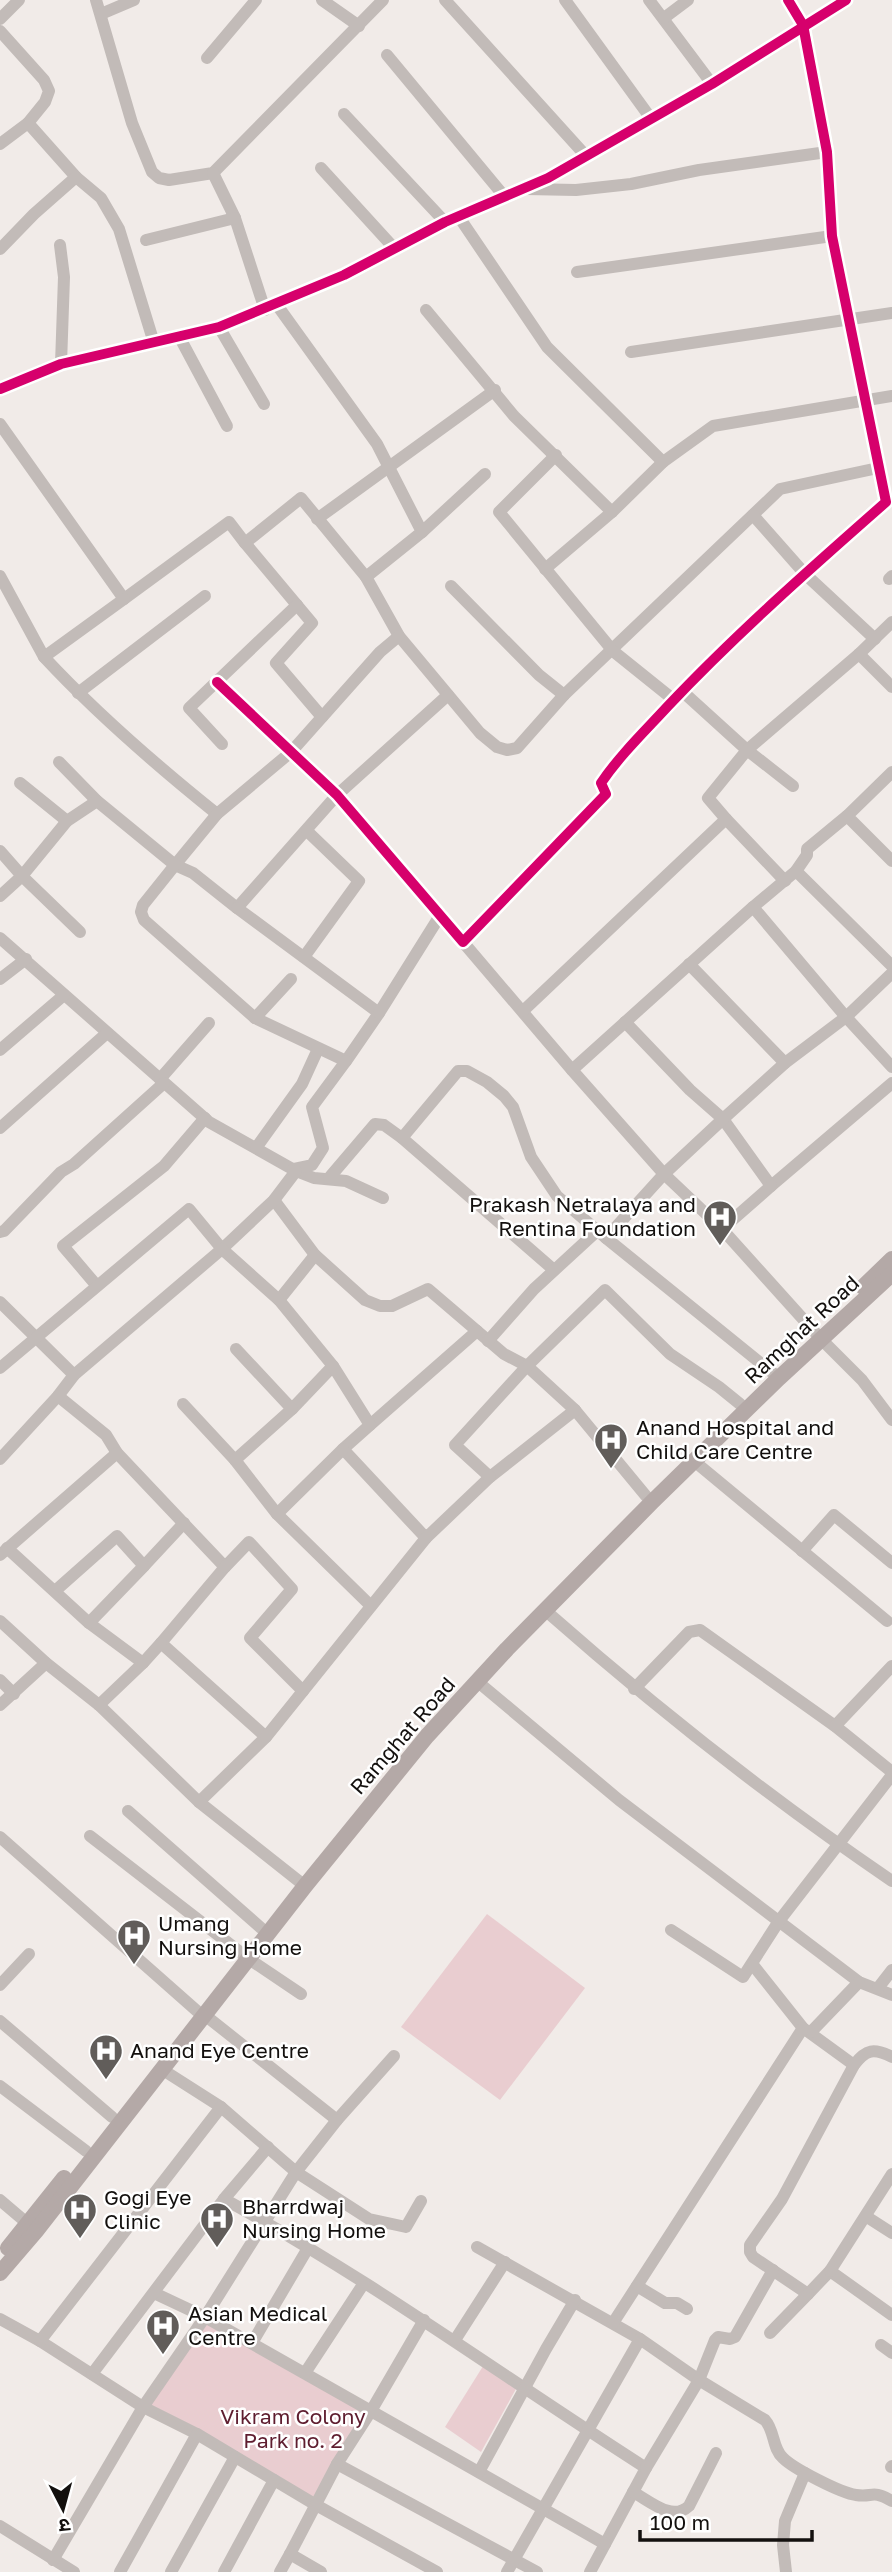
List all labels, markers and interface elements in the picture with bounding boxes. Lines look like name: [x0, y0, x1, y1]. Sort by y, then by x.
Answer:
place label: Prakash Netralaya and Rentina Foundation: [469, 1191, 696, 1241]
hospital icon: Prakash Netralaya and Rentina Foundation: [701, 1198, 739, 1247]
street label: Ramghat Road: [739, 1270, 864, 1389]
place label: Anand Hospital and Child Care Centre: [636, 1414, 834, 1464]
hospital icon: Anand Hospital and Child Care Centre: [592, 1421, 630, 1470]
street label: Ramghat Road: [344, 1671, 460, 1799]
place label: Umang Nursing Home: [158, 1910, 302, 1960]
hospital icon: Umang Nursing Home: [115, 1917, 153, 1966]
hospital icon: Anand Eye Centre: [87, 2032, 125, 2081]
place label: Anand Eye Centre: [130, 2037, 309, 2063]
place label: Gogi Eye Clinic: [104, 2184, 191, 2234]
hospital icon: Gogi Eye Clinic: [61, 2191, 99, 2240]
place label: Bharrdwaj Nursing Home: [242, 2193, 386, 2243]
hospital icon: Bharrdwaj Nursing Home: [198, 2200, 236, 2249]
place label: Asian Medical Centre: [188, 2300, 328, 2350]
hospital icon: Asian Medical Centre: [144, 2307, 182, 2356]
park label: Vikram Colony Park no. 2: [220, 2403, 366, 2453]
north arrow: [28, 2474, 98, 2544]
scale bar: [640, 2498, 812, 2542]
text: 100 m: [650, 2509, 710, 2535]
text: उ: [57, 2514, 72, 2539]

